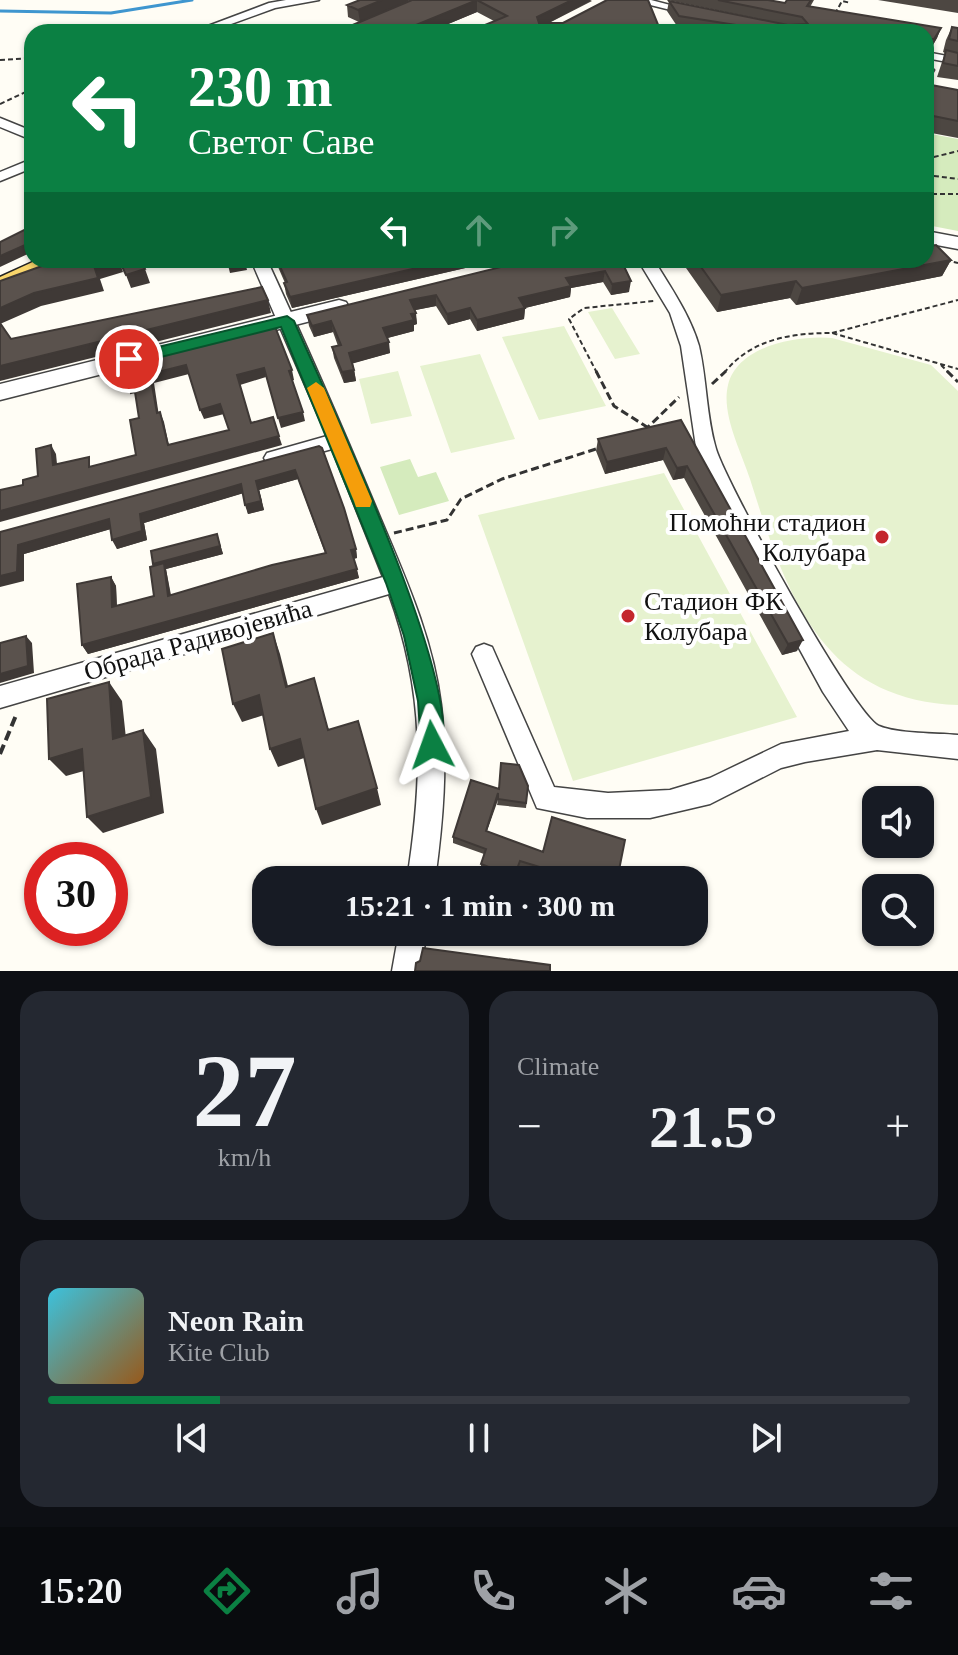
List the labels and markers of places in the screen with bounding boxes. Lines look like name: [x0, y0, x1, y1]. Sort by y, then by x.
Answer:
pin: [95, 325, 163, 393]
place label: Помоћни стадион Колубара: [669, 508, 866, 567]
marker: Помоћни стадион Колубара: [873, 528, 891, 546]
place label: Стадион ФК Колубара: [644, 587, 783, 646]
marker: Стадион ФК Колубара: [619, 607, 637, 625]

